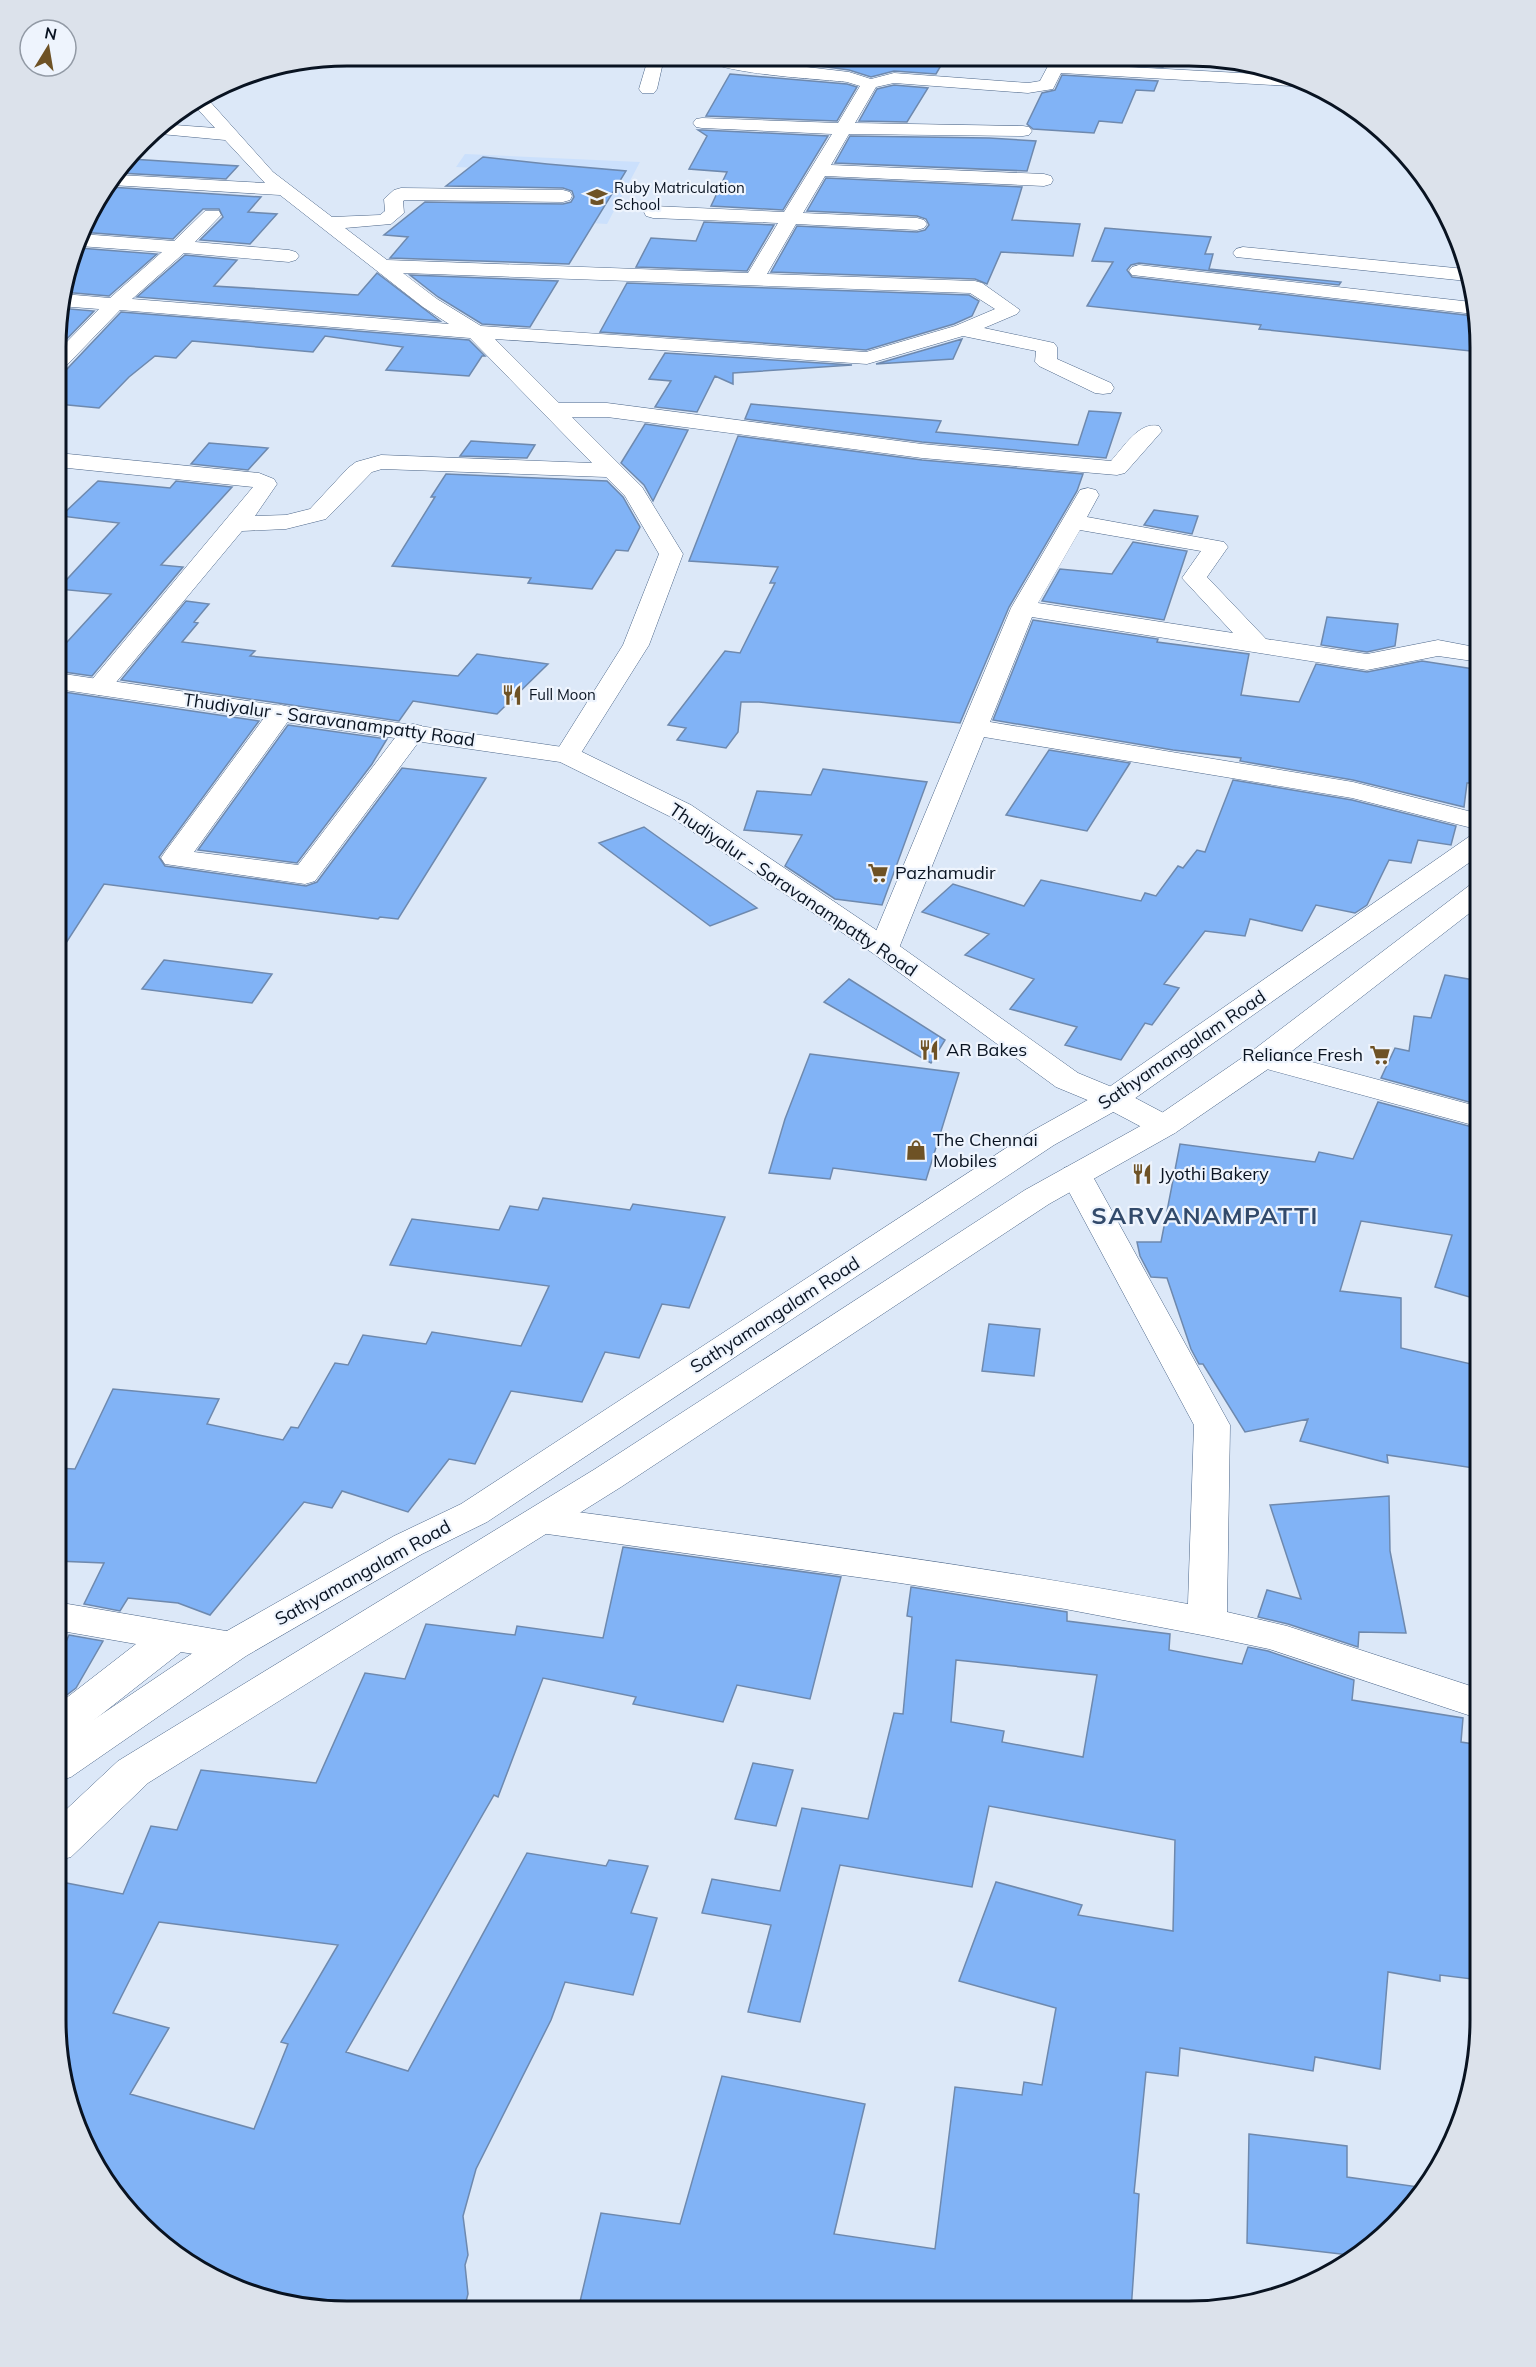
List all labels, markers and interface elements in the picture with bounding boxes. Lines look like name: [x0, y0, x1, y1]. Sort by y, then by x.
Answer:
north arrow: [18, 18, 78, 78]
text: N: [43, 22, 59, 44]
place label: Ruby Matriculation School: [614, 178, 745, 214]
school or university icon: Ruby Matriculation School: [585, 185, 609, 209]
restaurant icon: Full Moon: [500, 683, 524, 707]
place label: Full Moon: [529, 685, 596, 704]
street label: Thudiyalur - Saravanampatty Road: [182, 688, 476, 751]
street label: Thudiyalur - Saravanampatty Road: [665, 798, 922, 981]
supermarket icon: Pazhamudir: [866, 861, 890, 885]
place label: Pazhamudir: [895, 861, 996, 884]
street label: Sathyamangalam Road: [1093, 985, 1270, 1114]
restaurant icon: AR Bakes: [917, 1038, 941, 1062]
place label: AR Bakes: [946, 1038, 1027, 1061]
place label: Reliance Fresh: [1242, 1043, 1363, 1066]
supermarket icon: Reliance Fresh: [1368, 1043, 1392, 1067]
place label: The Chennai Mobiles: [933, 1128, 1038, 1172]
shop icon: The Chennai Mobiles: [904, 1138, 928, 1162]
restaurant icon: Jyothi Bakery: [1130, 1162, 1154, 1186]
place label: Jyothi Bakery: [1159, 1162, 1269, 1185]
district label: SARVANAMPATTI: [1091, 1200, 1319, 1230]
street label: Sathyamangalam Road: [686, 1251, 864, 1378]
street label: Sathyamangalam Road: [271, 1515, 455, 1630]

